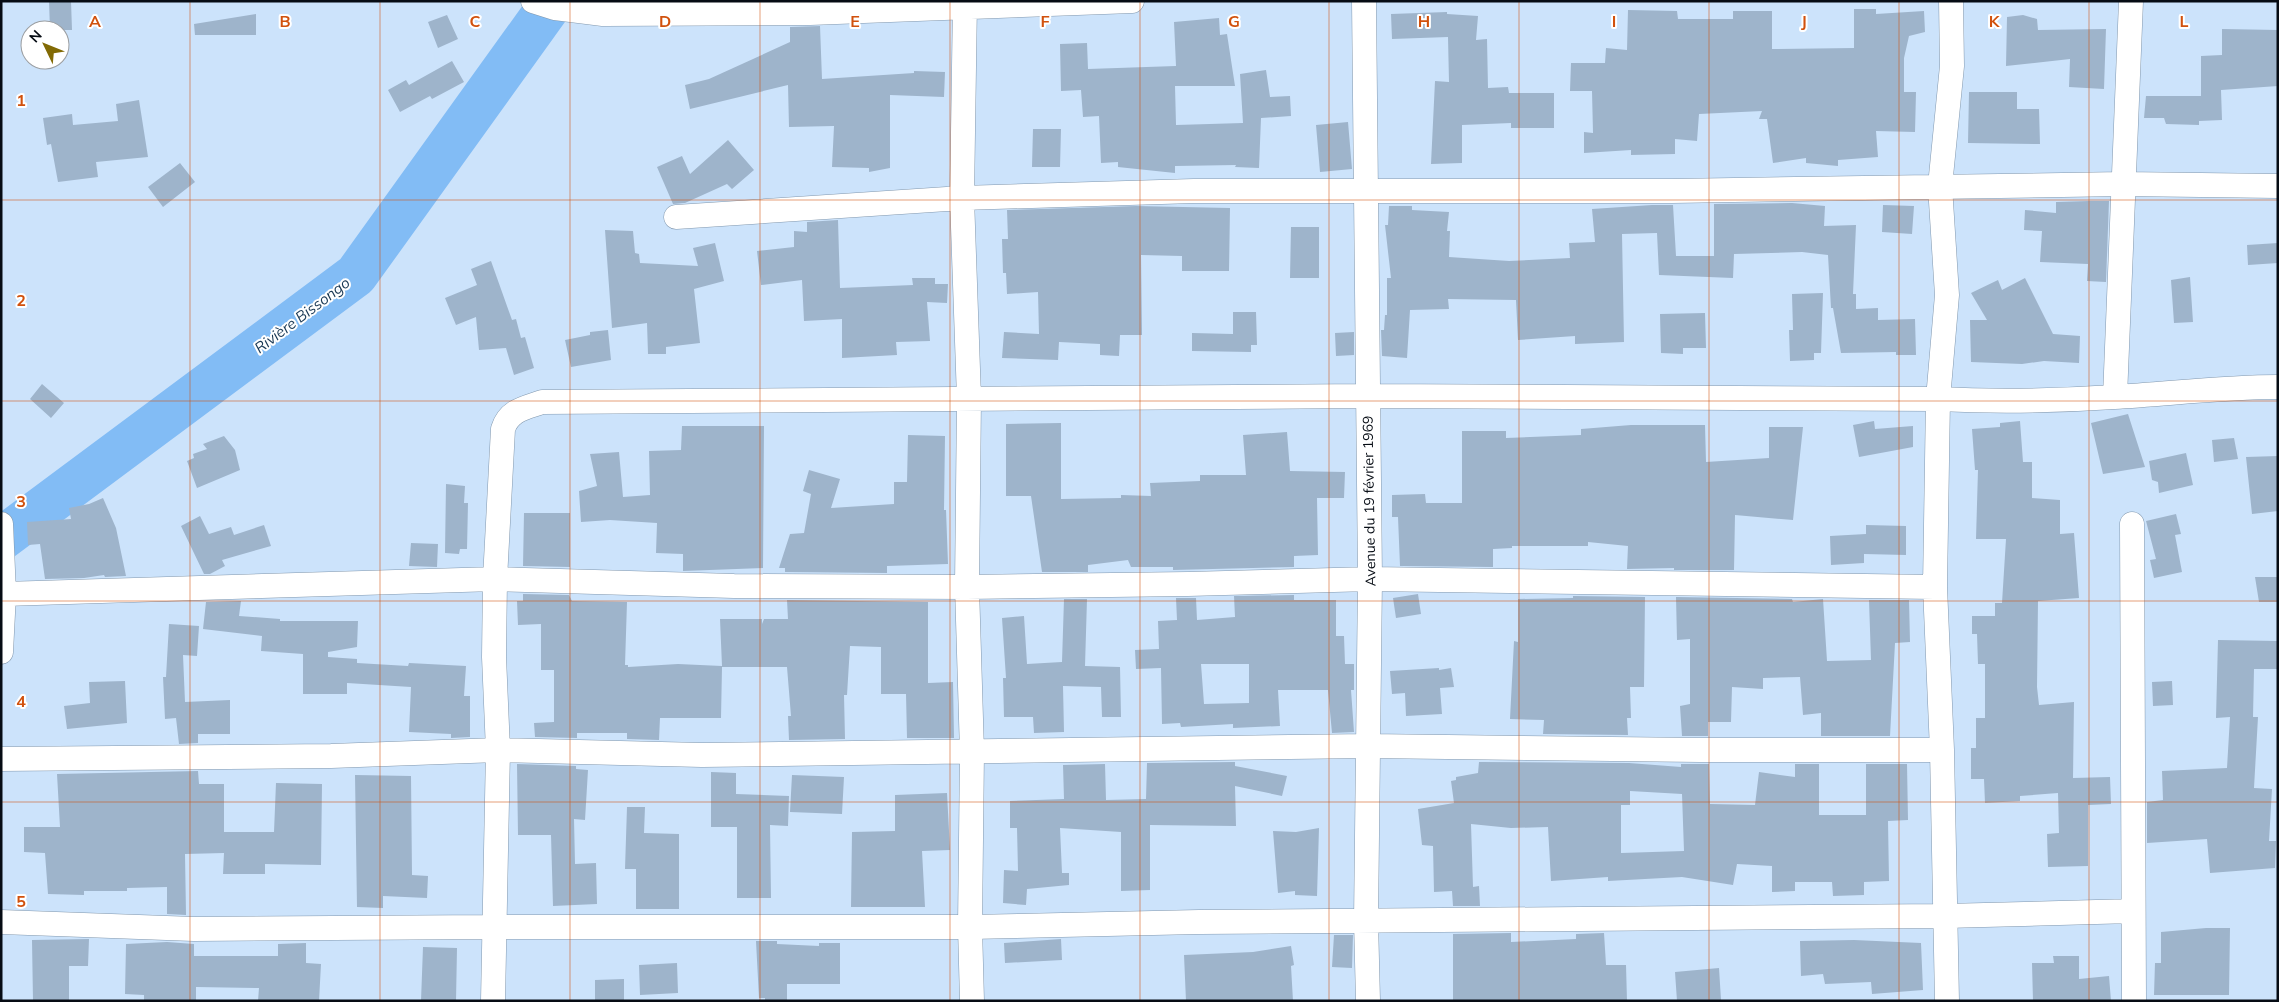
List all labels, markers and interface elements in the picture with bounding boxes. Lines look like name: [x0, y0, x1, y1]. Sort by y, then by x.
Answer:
text: A: [89, 11, 101, 31]
text: B: [279, 11, 291, 31]
text: C: [470, 11, 481, 31]
text: D: [659, 11, 671, 31]
text: E: [850, 11, 860, 31]
text: F: [1040, 11, 1050, 31]
text: G: [1228, 11, 1240, 31]
text: H: [1418, 11, 1430, 31]
text: I: [1612, 11, 1616, 31]
text: J: [1801, 11, 1807, 31]
text: K: [1989, 11, 2001, 31]
text: L: [2180, 11, 2189, 31]
north arrow: [20, 20, 70, 70]
text: N: [25, 26, 46, 46]
text: 1: [16, 90, 26, 110]
water label: Rivière Bissongo: [250, 273, 354, 357]
text: 2: [16, 290, 26, 310]
street label: Avenue du 19 février 1969: [1359, 415, 1379, 587]
text: 3: [16, 491, 26, 511]
text: 4: [16, 691, 26, 711]
text: 5: [16, 891, 26, 911]

